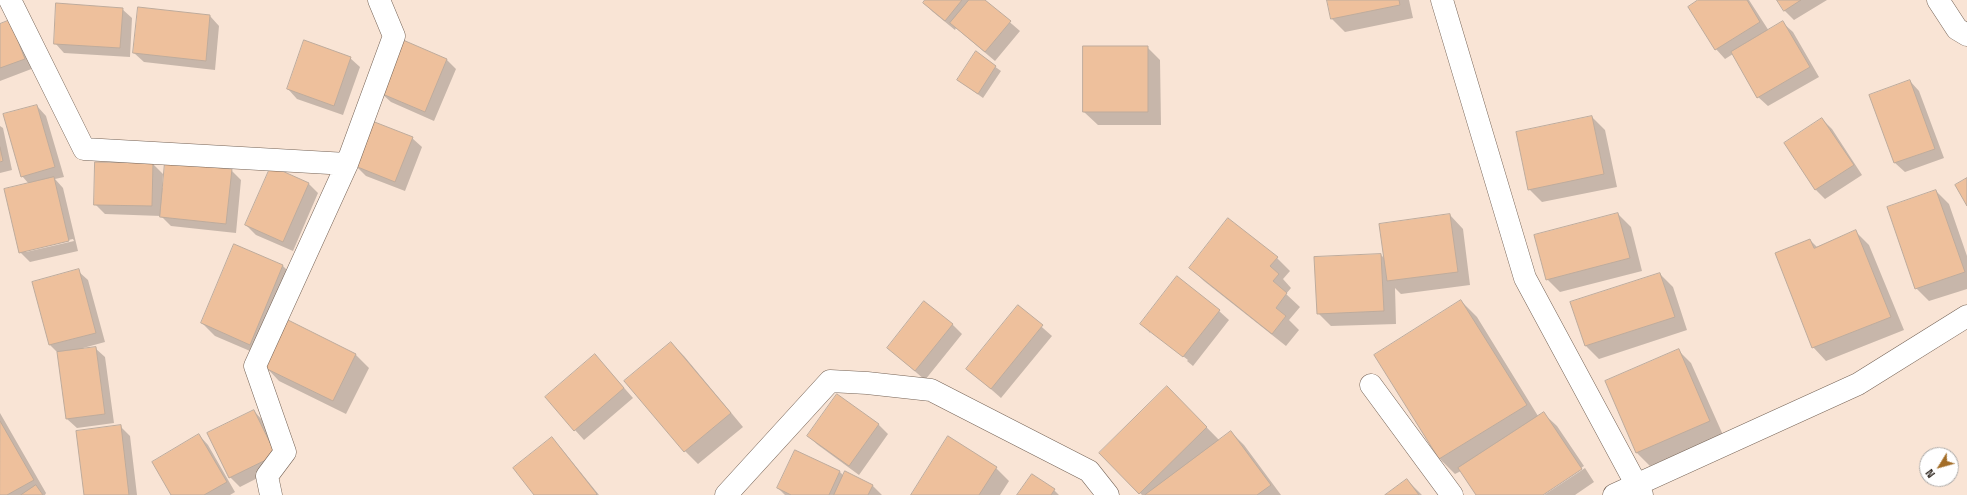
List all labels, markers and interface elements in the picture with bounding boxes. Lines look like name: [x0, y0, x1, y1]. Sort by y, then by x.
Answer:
north arrow: [1919, 447, 1959, 487]
text: N: [1922, 466, 1939, 481]

